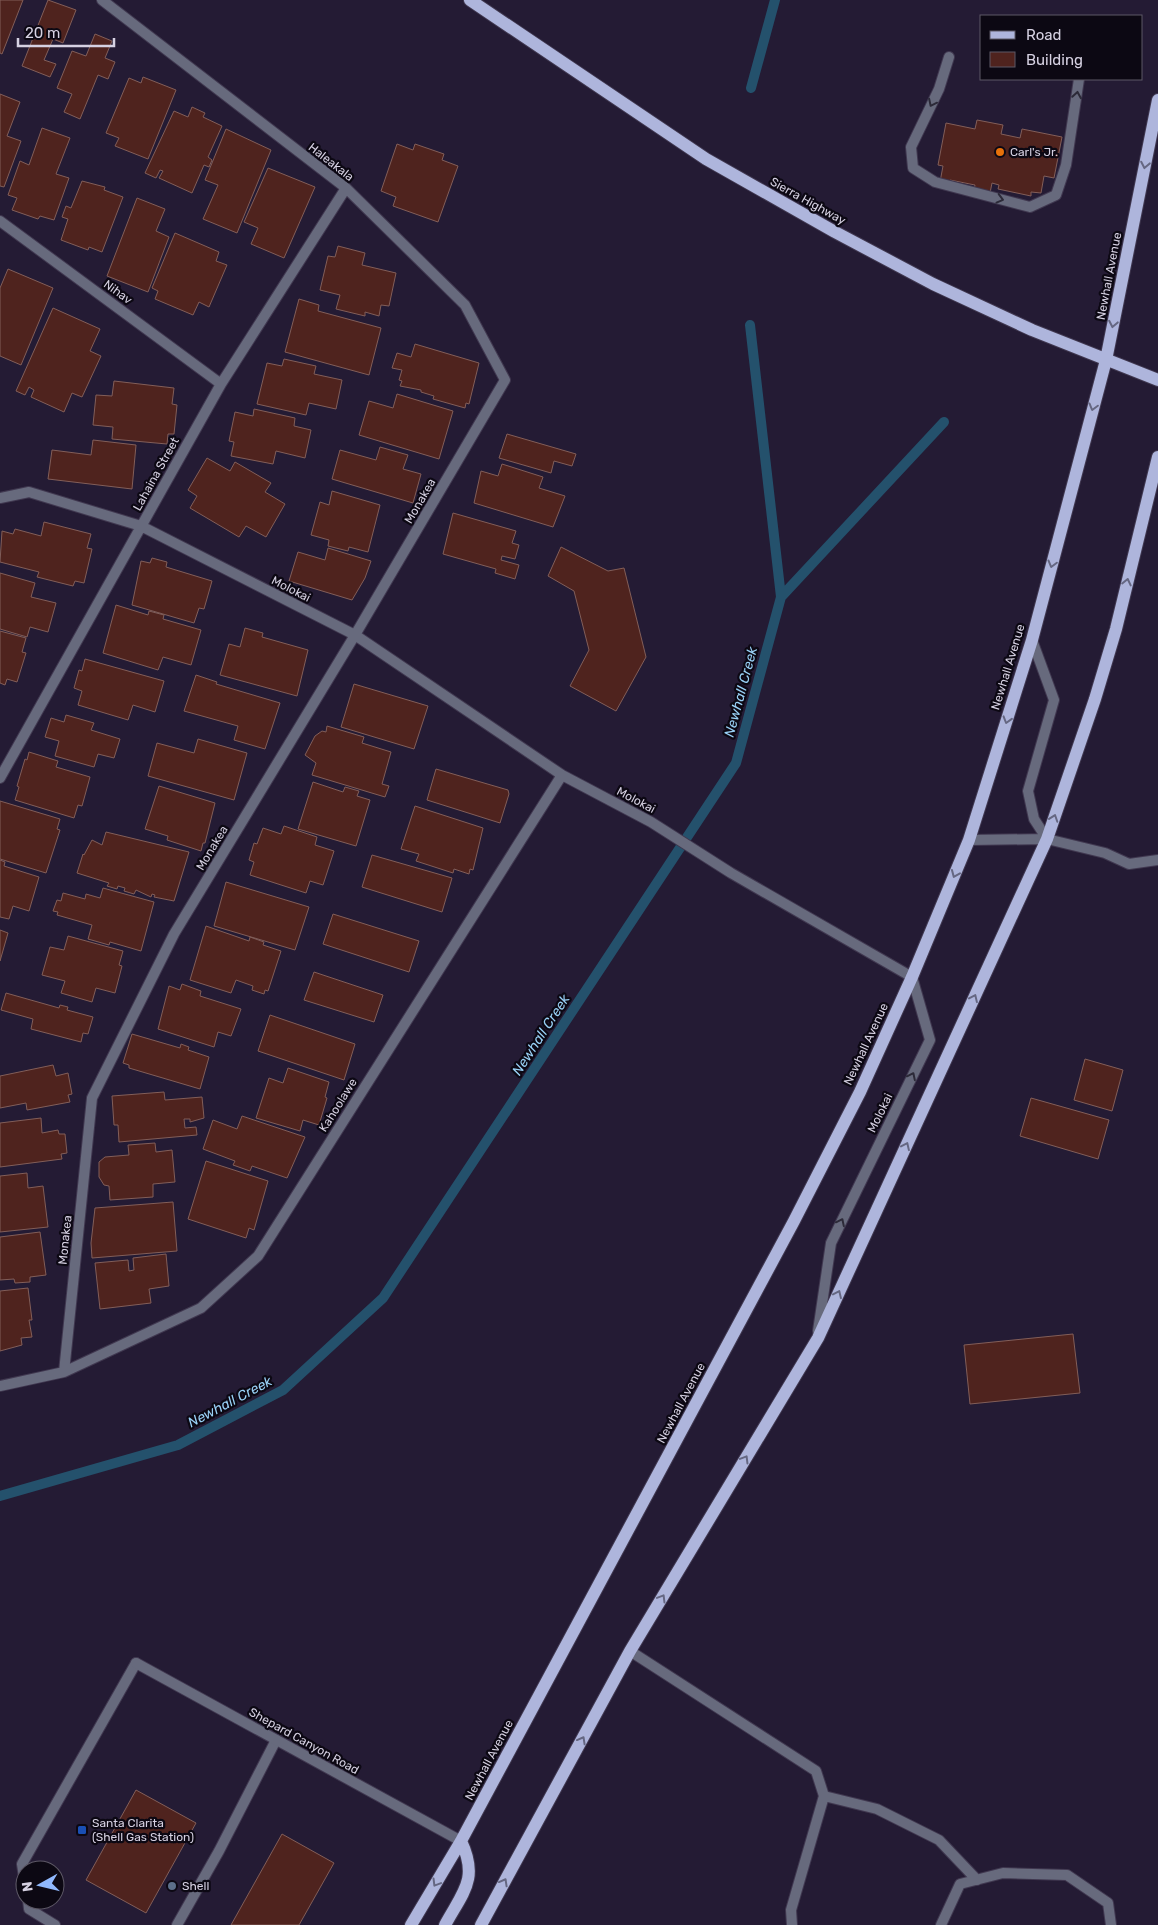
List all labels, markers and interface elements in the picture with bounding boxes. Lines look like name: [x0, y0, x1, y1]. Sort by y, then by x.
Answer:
scale bar: [18, 15, 114, 47]
legend: [980, 15, 1143, 80]
text: 20 m: [25, 24, 60, 42]
text: Road: [1026, 26, 1062, 44]
text: Building: [1026, 51, 1083, 69]
one-way arrow: [1071, 91, 1082, 99]
one-way arrow: [928, 98, 938, 107]
street label: Haleakala: [306, 140, 356, 184]
place label: Carl's Jr.: [1010, 145, 1058, 159]
marker: Carl's Jr.: [994, 146, 1006, 158]
one-way arrow: [1140, 161, 1151, 169]
street label: Sierra Highway: [768, 174, 848, 228]
one-way arrow: [995, 193, 1004, 204]
street label: Newhall Avenue: [1094, 231, 1124, 321]
street label: Nihav: [101, 277, 135, 307]
one-way arrow: [1108, 320, 1119, 329]
one-way arrow: [1089, 402, 1099, 411]
street label: Lahaina Street: [130, 435, 182, 513]
street label: Monakea: [402, 476, 438, 526]
one-way arrow: [1047, 560, 1058, 569]
street label: Molokai: [269, 573, 313, 605]
one-way arrow: [1121, 577, 1132, 586]
street label: Newhall Avenue: [988, 622, 1028, 712]
water label: Newhall Creek: [721, 644, 761, 739]
one-way arrow: [1002, 715, 1012, 724]
street label: Molokai: [614, 784, 658, 816]
one-way arrow: [1048, 814, 1058, 823]
street label: Monakea: [193, 823, 231, 873]
one-way arrow: [950, 869, 961, 878]
water label: Newhall Creek: [509, 991, 574, 1079]
one-way arrow: [967, 994, 978, 1003]
street label: Newhall Avenue: [841, 1000, 891, 1087]
one-way arrow: [906, 1072, 916, 1081]
street label: Kahoolawe: [316, 1075, 360, 1134]
street label: Molokai: [865, 1091, 895, 1135]
one-way arrow: [899, 1142, 910, 1151]
street label: Monakea: [55, 1215, 75, 1265]
one-way arrow: [834, 1218, 845, 1227]
one-way arrow: [832, 1290, 842, 1299]
street label: Newhall Avenue: [654, 1360, 708, 1446]
water label: Newhall Creek: [185, 1372, 276, 1431]
one-way arrow: [739, 1455, 749, 1464]
one-way arrow: [656, 1595, 666, 1604]
street label: Shepard Canyon Road: [247, 1705, 361, 1777]
street label: Newhall Avenue: [462, 1717, 516, 1803]
one-way arrow: [576, 1736, 586, 1745]
place label: Santa Clarita (Shell Gas Station): [92, 1816, 194, 1844]
marker: Santa Clarita (Shell Gas Station): [76, 1824, 88, 1836]
north arrow: [15, 1860, 65, 1910]
one-way arrow: [433, 1877, 443, 1886]
place label: Shell: [182, 1879, 209, 1893]
one-way arrow: [498, 1879, 508, 1888]
marker: Shell: [166, 1880, 178, 1892]
text: N: [19, 1881, 37, 1893]

